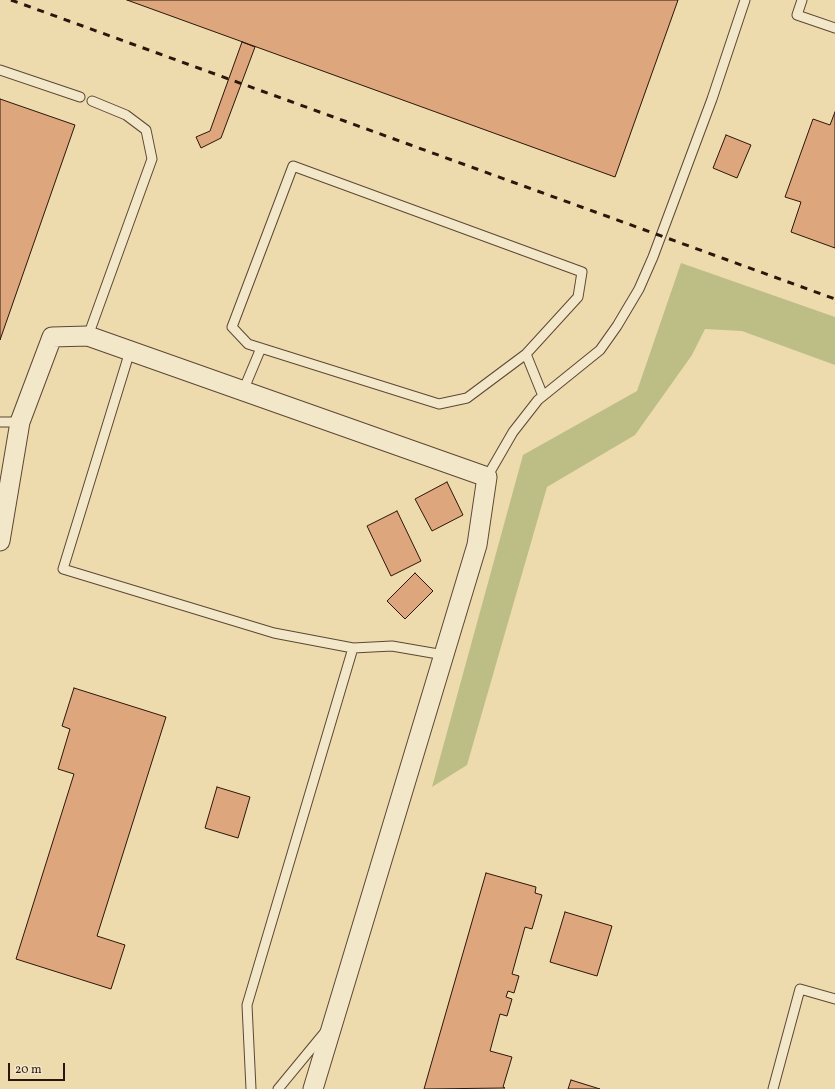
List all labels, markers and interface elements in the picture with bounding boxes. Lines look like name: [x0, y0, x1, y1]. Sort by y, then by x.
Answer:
scale bar: [10, 1055, 67, 1081]
text: 20 m: [15, 1062, 42, 1078]

